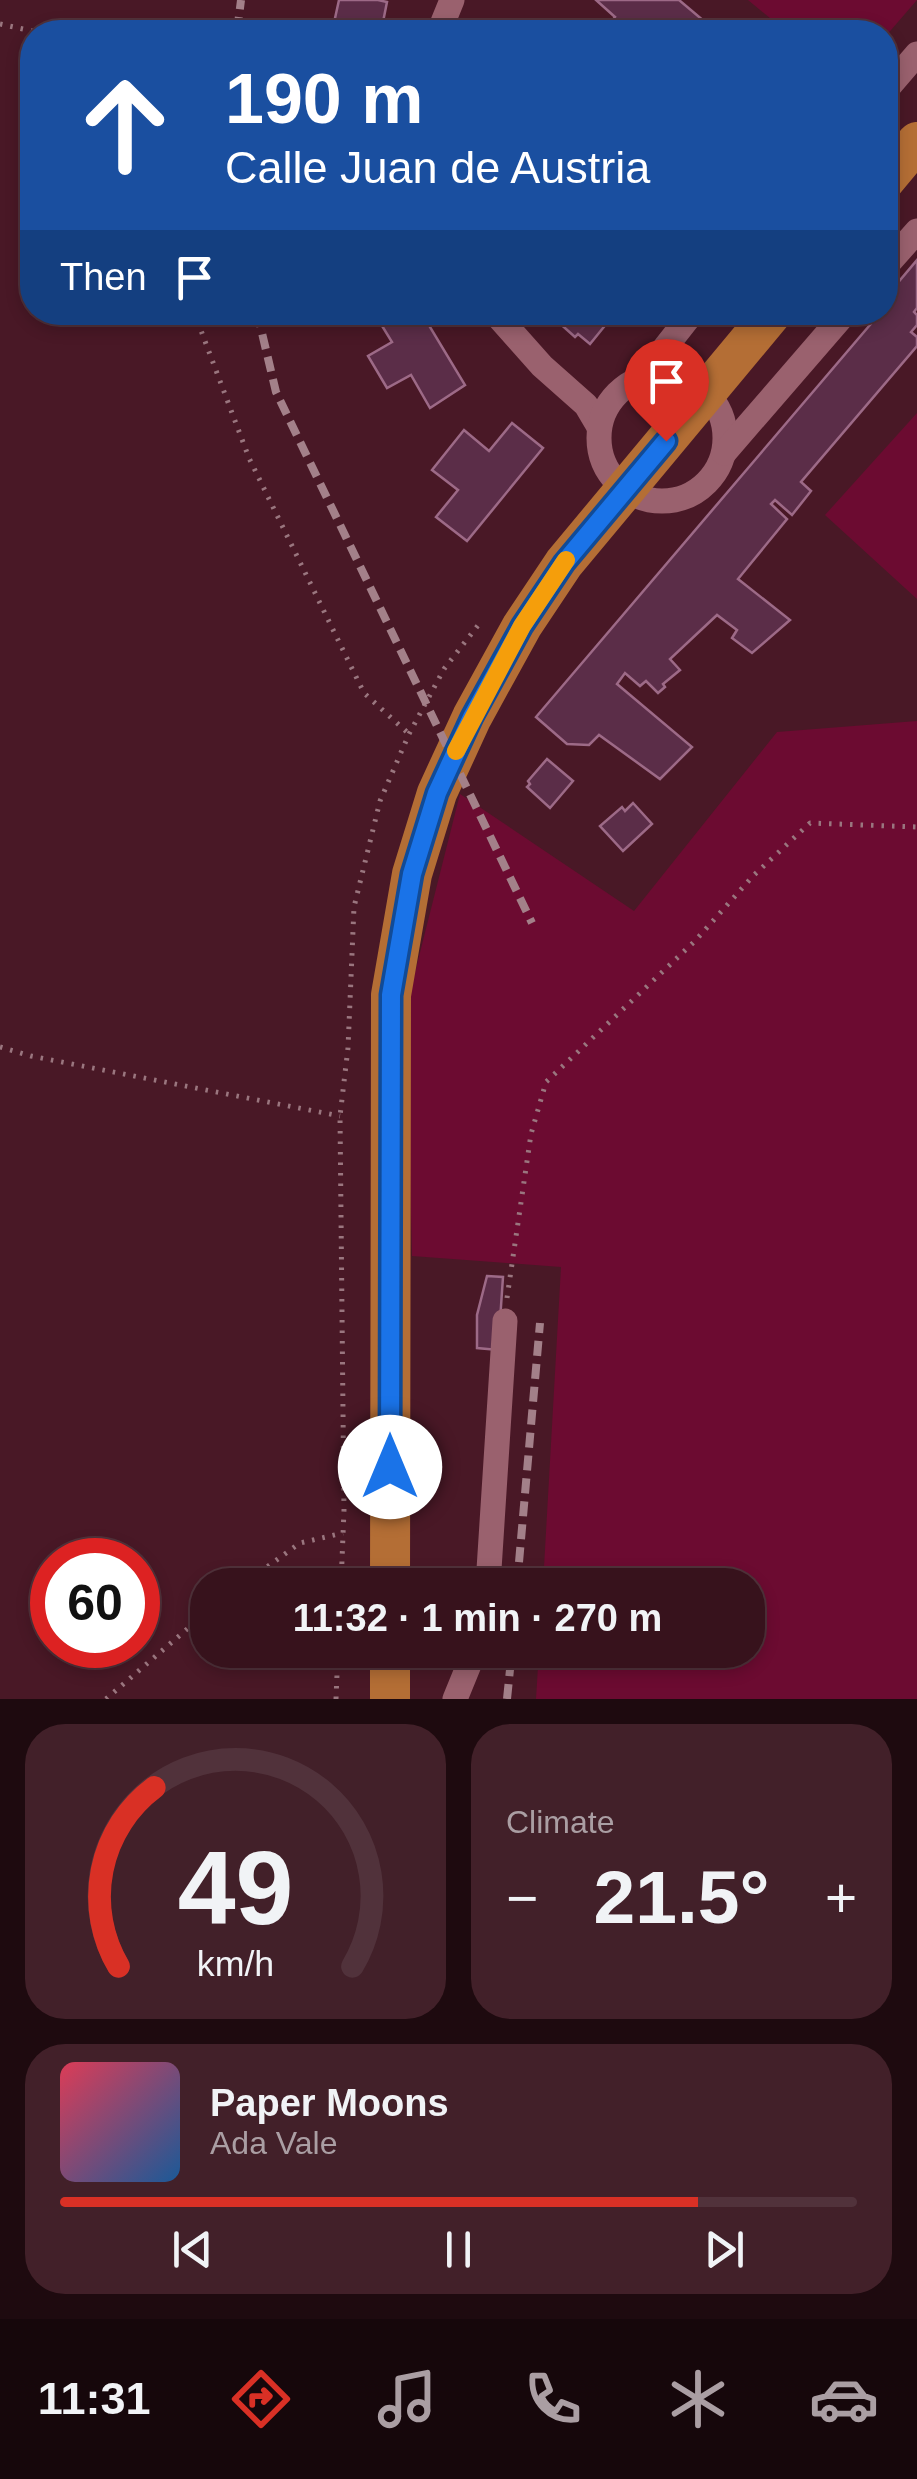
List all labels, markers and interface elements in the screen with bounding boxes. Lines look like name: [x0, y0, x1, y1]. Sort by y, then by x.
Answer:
icon: ahead: [60, 60, 190, 190]
text: 190 m: [225, 60, 423, 138]
text: Calle Juan de Austria: [225, 142, 650, 193]
icon: arrive: [167, 250, 222, 305]
text: Then: [60, 256, 147, 298]
pin: [624, 339, 709, 442]
icon: arrive: [639, 354, 694, 409]
position arrow: [338, 1415, 442, 1519]
speed limit sign: 60: [30, 1538, 160, 1668]
text: 11:32 · 1 min · 270 m: [293, 1597, 662, 1639]
text: Climate: [506, 1804, 614, 1840]
text: 49: [178, 1830, 293, 1946]
text: 21.5°: [594, 1855, 769, 1939]
text: −: [506, 1867, 538, 1929]
text: +: [825, 1867, 857, 1929]
text: km/h: [197, 1944, 274, 1984]
text: Paper Moons: [210, 2082, 449, 2124]
text: Ada Vale: [210, 2125, 338, 2161]
icon: previous: [165, 2222, 220, 2277]
icon: pause: [431, 2222, 486, 2277]
icon: next: [697, 2222, 752, 2277]
icon: directions: [226, 2364, 296, 2434]
icon: music: [372, 2364, 442, 2434]
icon: phone: [518, 2364, 588, 2434]
icon: climate: [663, 2364, 733, 2434]
icon: car: [809, 2364, 879, 2434]
text: 11:31: [38, 2373, 150, 2424]

